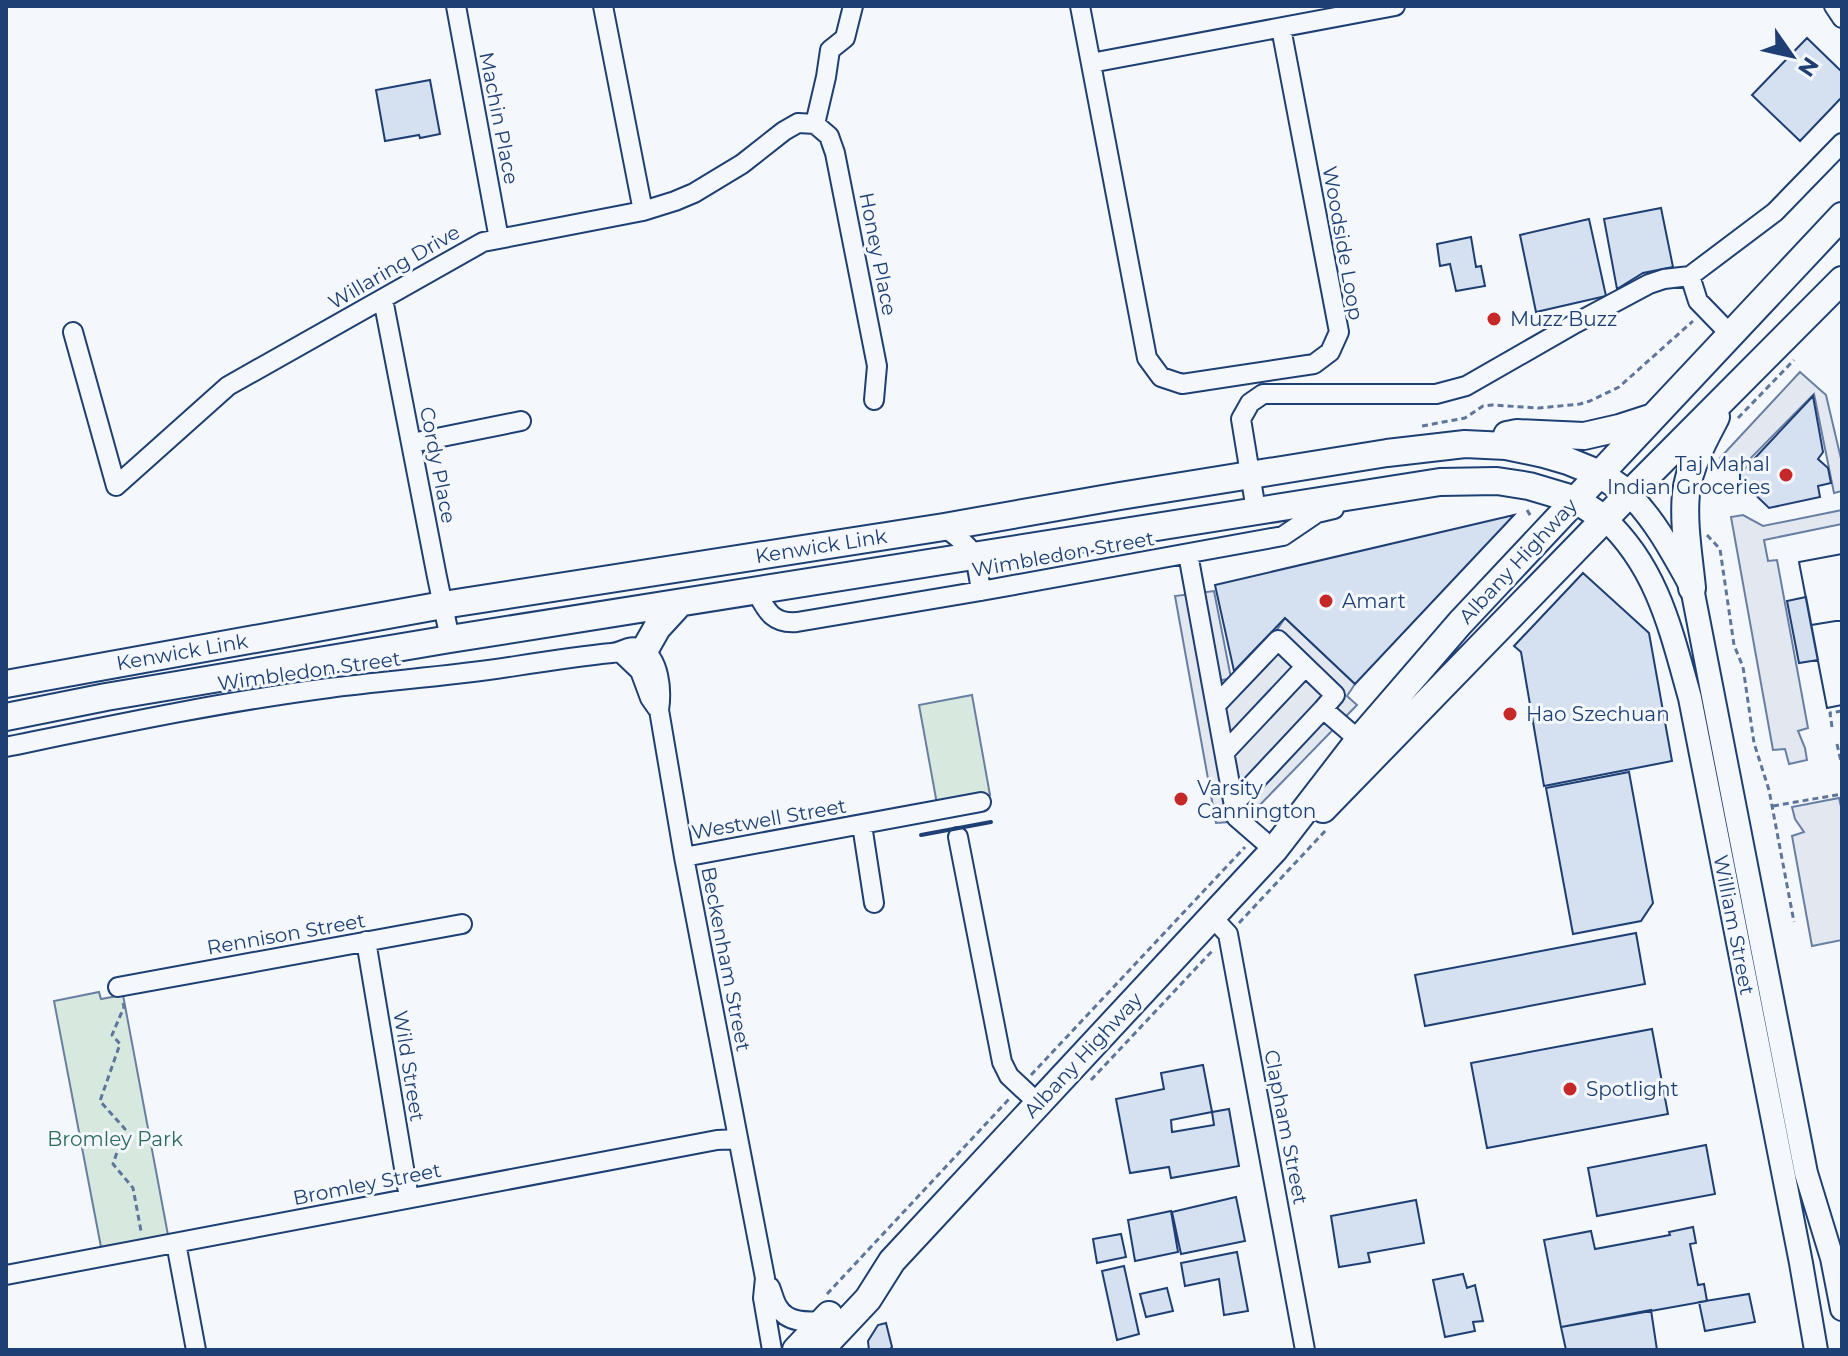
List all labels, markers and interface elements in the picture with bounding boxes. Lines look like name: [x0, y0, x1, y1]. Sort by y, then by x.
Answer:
north arrow: [1752, 16, 1832, 96]
street label: Machin Place: [474, 50, 524, 186]
text: N: [1792, 52, 1824, 82]
street label: Woodside Loop: [1318, 164, 1368, 322]
street label: Honey Place: [854, 190, 902, 318]
street label: Willaring Drive: [324, 220, 464, 314]
place label: Muzz Buzz: [1510, 307, 1617, 331]
marker: Muzz Buzz: [1485, 310, 1503, 328]
street label: Cordy Place: [415, 405, 461, 525]
place label: Taj Mahal Indian Groceries: [1607, 452, 1770, 499]
marker: Taj Mahal Indian Groceries: [1777, 466, 1795, 484]
street label: Albany Highway: [1454, 493, 1582, 629]
street label: Kenwick Link: [753, 524, 889, 568]
street label: Wimbledon Street: [970, 526, 1156, 582]
place label: Amart: [1342, 589, 1406, 613]
marker: Amart: [1317, 592, 1335, 610]
street label: Kenwick Link: [114, 629, 250, 675]
street label: Wimbledon Street: [216, 646, 402, 696]
place label: Hao Szechuan: [1526, 702, 1670, 726]
marker: Hao Szechuan: [1501, 705, 1519, 723]
place label: Varsity Cannington: [1197, 776, 1316, 823]
marker: Varsity Cannington: [1172, 790, 1190, 808]
street label: Westwell Street: [690, 794, 848, 844]
street label: William Street: [1709, 853, 1759, 997]
street label: Beckenham Street: [696, 865, 756, 1053]
street label: Rennison Street: [205, 908, 367, 960]
street label: Albany Highway: [1019, 987, 1147, 1123]
street label: Wild Street: [388, 1009, 430, 1123]
street label: Clapham Street: [1259, 1048, 1313, 1206]
place label: Spotlight: [1586, 1077, 1679, 1101]
marker: Spotlight: [1561, 1080, 1579, 1098]
park label: Bromley Park: [47, 1127, 183, 1151]
street label: Bromley Street: [291, 1158, 443, 1210]

